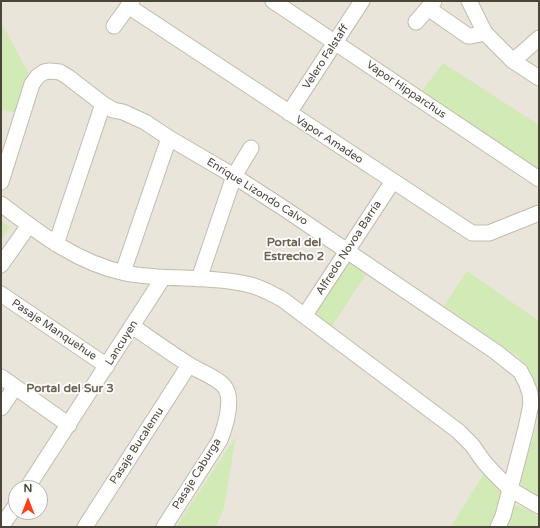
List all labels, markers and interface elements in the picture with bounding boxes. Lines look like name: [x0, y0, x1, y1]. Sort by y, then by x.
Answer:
street label: Velero Falstaff: [300, 22, 352, 92]
street label: Vapor Hipparchus: [364, 58, 448, 122]
street label: Vapor Amadeo: [293, 113, 365, 167]
street label: Enrique Lizondo Calvo: [204, 155, 310, 229]
street label: Alfredo Novoa Barría: [314, 198, 384, 298]
district label: Portal del Estrecho 2: [264, 236, 324, 264]
street label: Pasaje Manquehue: [9, 297, 99, 363]
street label: Lancuyen: [103, 318, 141, 368]
district label: Portal del Sur 3: [26, 382, 114, 396]
street label: Pasaje Bucalemu: [107, 405, 167, 487]
street label: Pasaje Caburga: [170, 436, 224, 512]
north arrow: [8, 480, 48, 520]
text: N: [24, 482, 32, 495]

